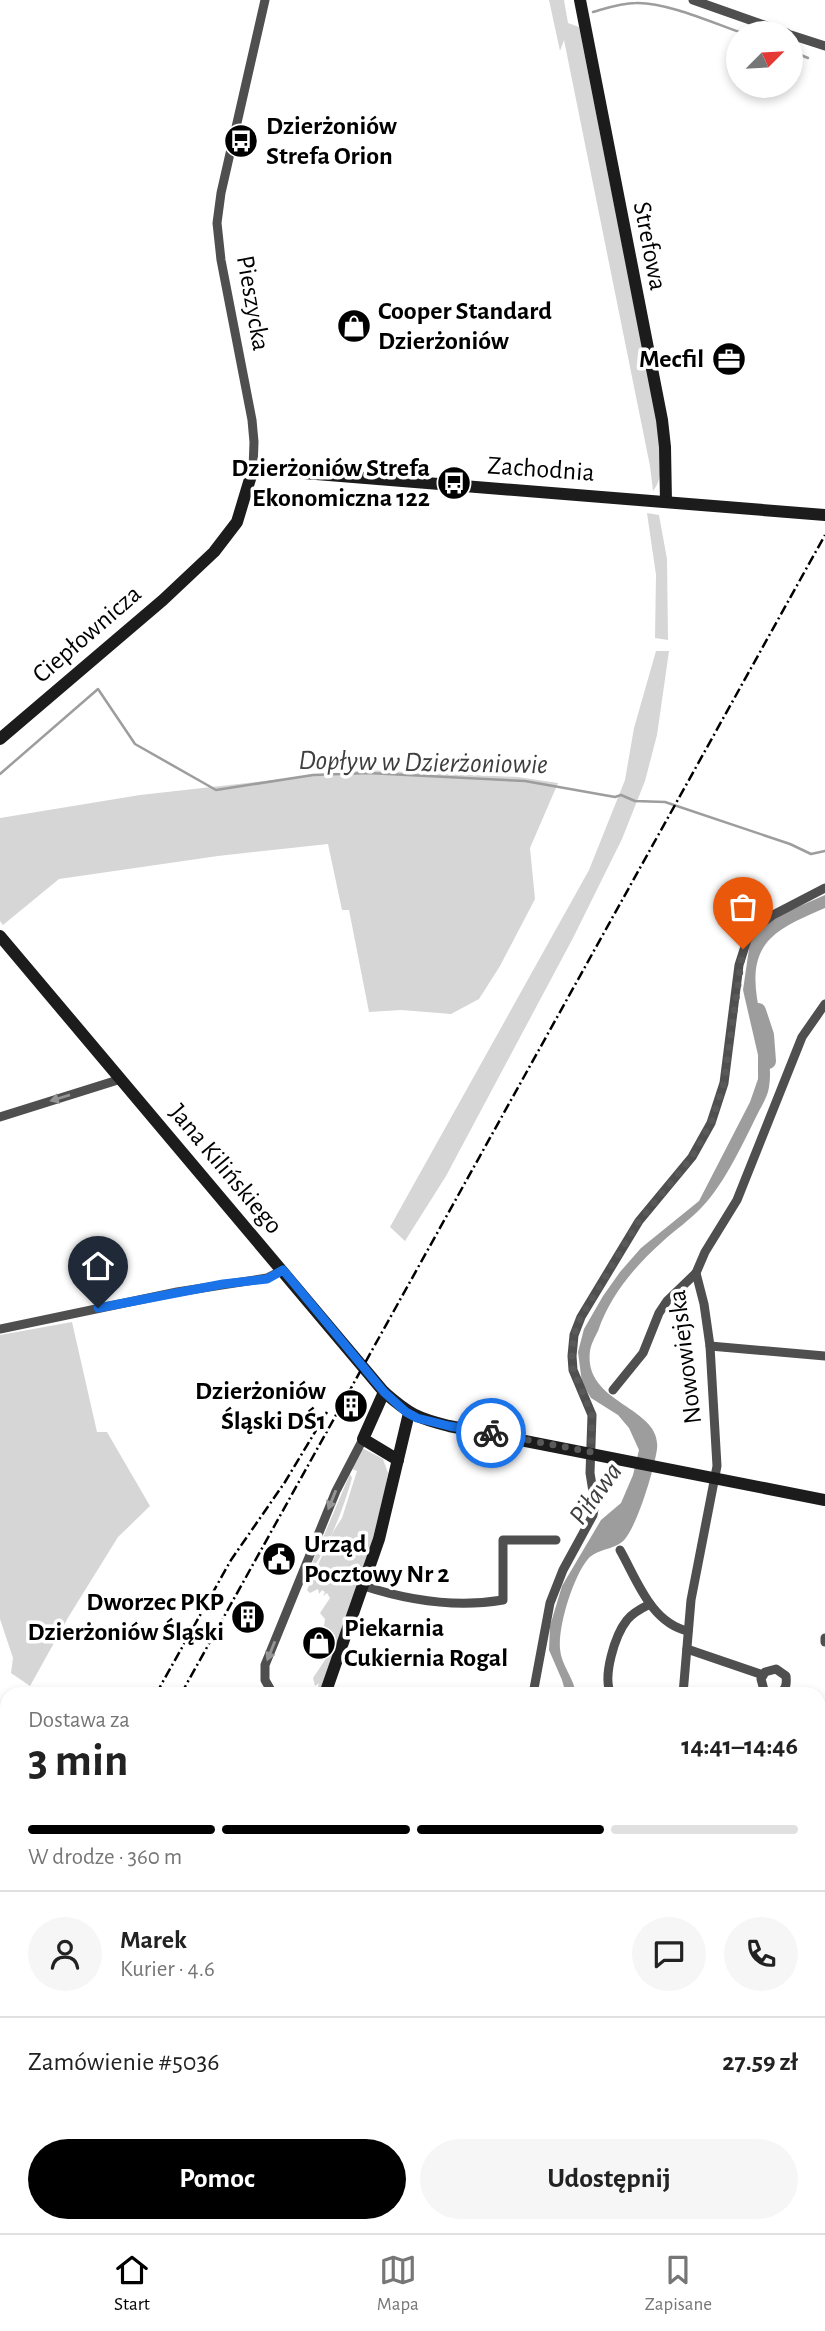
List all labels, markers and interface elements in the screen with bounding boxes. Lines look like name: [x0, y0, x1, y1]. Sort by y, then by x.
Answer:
north arrow: [726, 21, 803, 98]
map controls: [726, 21, 803, 98]
place label: Dzierżoniów Strefa Orion: [266, 113, 398, 169]
bus stop icon: Dzierżoniów Strefa Orion: [222, 122, 260, 160]
street label: Strefowa: [629, 199, 671, 293]
street label: Pieszycka: [232, 253, 274, 353]
place label: Cooper Standard Dzierżoniów: [378, 298, 552, 354]
shop icon: Cooper Standard Dzierżoniów: [335, 307, 373, 345]
office icon: Mecfil: [710, 340, 748, 378]
place label: Mecfil: [639, 346, 704, 372]
street label: Zachodnia: [487, 452, 595, 486]
place label: Dzierżoniów Strefa Ekonomiczna 122: [231, 455, 430, 511]
bus stop icon: Dzierżoniów Strefa Ekonomiczna 122: [435, 464, 473, 502]
street label: Ciepłownicza: [28, 580, 146, 688]
water label: Dopływ w Dzierżoniowie: [298, 747, 548, 779]
pin: [713, 877, 773, 949]
icon: bag: [724, 888, 762, 926]
one-way arrow: [50, 1093, 71, 1104]
street label: Jana Kilińskiego: [164, 1099, 288, 1239]
pin: [68, 1236, 128, 1308]
icon: home: [79, 1247, 117, 1285]
street label: Nowowiejska: [664, 1288, 706, 1426]
place label: Dzierżoniów Śląski DŚ1: [195, 1378, 327, 1434]
building icon: Dzierżoniów Śląski DŚ1: [332, 1387, 370, 1425]
courier: [456, 1398, 526, 1468]
icon: bike: [472, 1414, 510, 1452]
water label: Piława: [564, 1458, 628, 1530]
one-way arrow: [327, 1489, 338, 1510]
place label: Urząd Pocztowy Nr 2: [304, 1531, 449, 1587]
public building icon: Urząd Pocztowy Nr 2: [260, 1540, 298, 1578]
place label: Dworzec PKP Dzierżoniów Śląski: [27, 1589, 224, 1645]
building icon: Dworzec PKP Dzierżoniów Śląski: [229, 1598, 267, 1636]
place label: Piekarnia Cukiernia Rogal: [344, 1615, 508, 1671]
shop icon: Piekarnia Cukiernia Rogal: [300, 1624, 338, 1662]
one-way arrow: [265, 1640, 276, 1661]
text: Dostawa za: [28, 1709, 130, 1732]
text: 14:41–14:46: [681, 1733, 798, 1759]
text: 3 min: [28, 1738, 128, 1784]
text: W drodze · 360 m: [28, 1846, 182, 1869]
button: person: [28, 1917, 102, 1991]
button: chat: [632, 1917, 706, 1991]
button: phone: [724, 1917, 798, 1991]
text: Marek: [120, 1927, 187, 1953]
text: Kurier · 4.6: [120, 1958, 215, 1981]
text: Zamówienie #5036: [28, 2049, 219, 2075]
text: 27.59 zł: [722, 2049, 798, 2075]
button: Pomoc: [28, 2139, 406, 2219]
button: Udostępnij: [420, 2139, 798, 2219]
tab: Start: [113, 2251, 151, 2316]
tab: Mapa: [377, 2251, 419, 2316]
tab: Zapisane: [645, 2251, 712, 2316]

